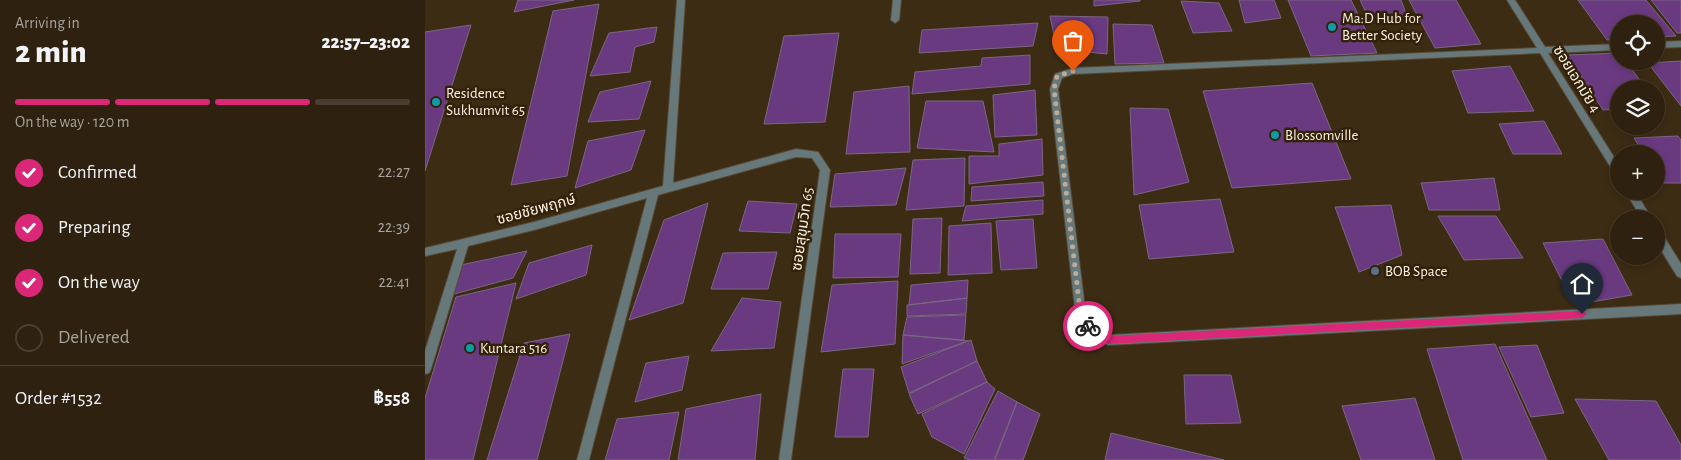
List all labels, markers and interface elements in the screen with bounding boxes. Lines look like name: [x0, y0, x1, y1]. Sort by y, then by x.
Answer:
place label: Ma:D Hub for Better Society: [1342, 11, 1423, 43]
text: Arriving in: [15, 15, 80, 31]
map controls: [1610, 15, 1665, 265]
button: locate: [1610, 15, 1665, 70]
pin: [1052, 20, 1094, 71]
marker: Ma:D Hub for Better Society: [1326, 21, 1338, 33]
icon: bag: [1059, 27, 1087, 55]
text: 22:57–23:02: [321, 33, 410, 52]
text: 2 min: [15, 36, 87, 68]
street label: ซอยเอกมัย 4: [1550, 43, 1604, 115]
button: layers: [1610, 80, 1665, 135]
place label: Residence Sukhumvit 65: [446, 86, 525, 118]
marker: Residence Sukhumvit 65: [430, 96, 442, 108]
text: On the way · 120 m: [15, 114, 130, 130]
place label: Blossomville: [1285, 128, 1359, 143]
marker: Blossomville: [1269, 129, 1281, 141]
button: +: [1610, 145, 1665, 200]
icon: check: [15, 159, 43, 187]
text: Confirmed: [58, 163, 137, 182]
text: 22:27: [378, 164, 410, 180]
street label: ซอยสุขุมวิท 65: [789, 186, 817, 272]
street label: ซอยชัยพฤกษ์: [495, 191, 578, 227]
button: −: [1610, 210, 1665, 265]
icon: check: [15, 214, 43, 242]
text: Preparing: [58, 218, 131, 237]
text: 22:39: [378, 219, 410, 235]
pin: [1561, 263, 1603, 314]
place label: BOB Space: [1385, 264, 1448, 279]
marker: BOB Space: [1369, 265, 1381, 277]
icon: check: [15, 269, 43, 297]
icon: home: [1568, 270, 1596, 298]
text: On the way: [58, 273, 140, 292]
text: 22:41: [379, 274, 410, 290]
courier: [1063, 301, 1113, 351]
icon: bike: [1074, 312, 1102, 340]
text: Delivered: [58, 328, 130, 347]
place label: Kuntara 516: [480, 341, 547, 356]
marker: Kuntara 516: [464, 342, 476, 354]
text: Order #1532: [15, 389, 102, 408]
text: ฿558: [373, 389, 410, 408]

